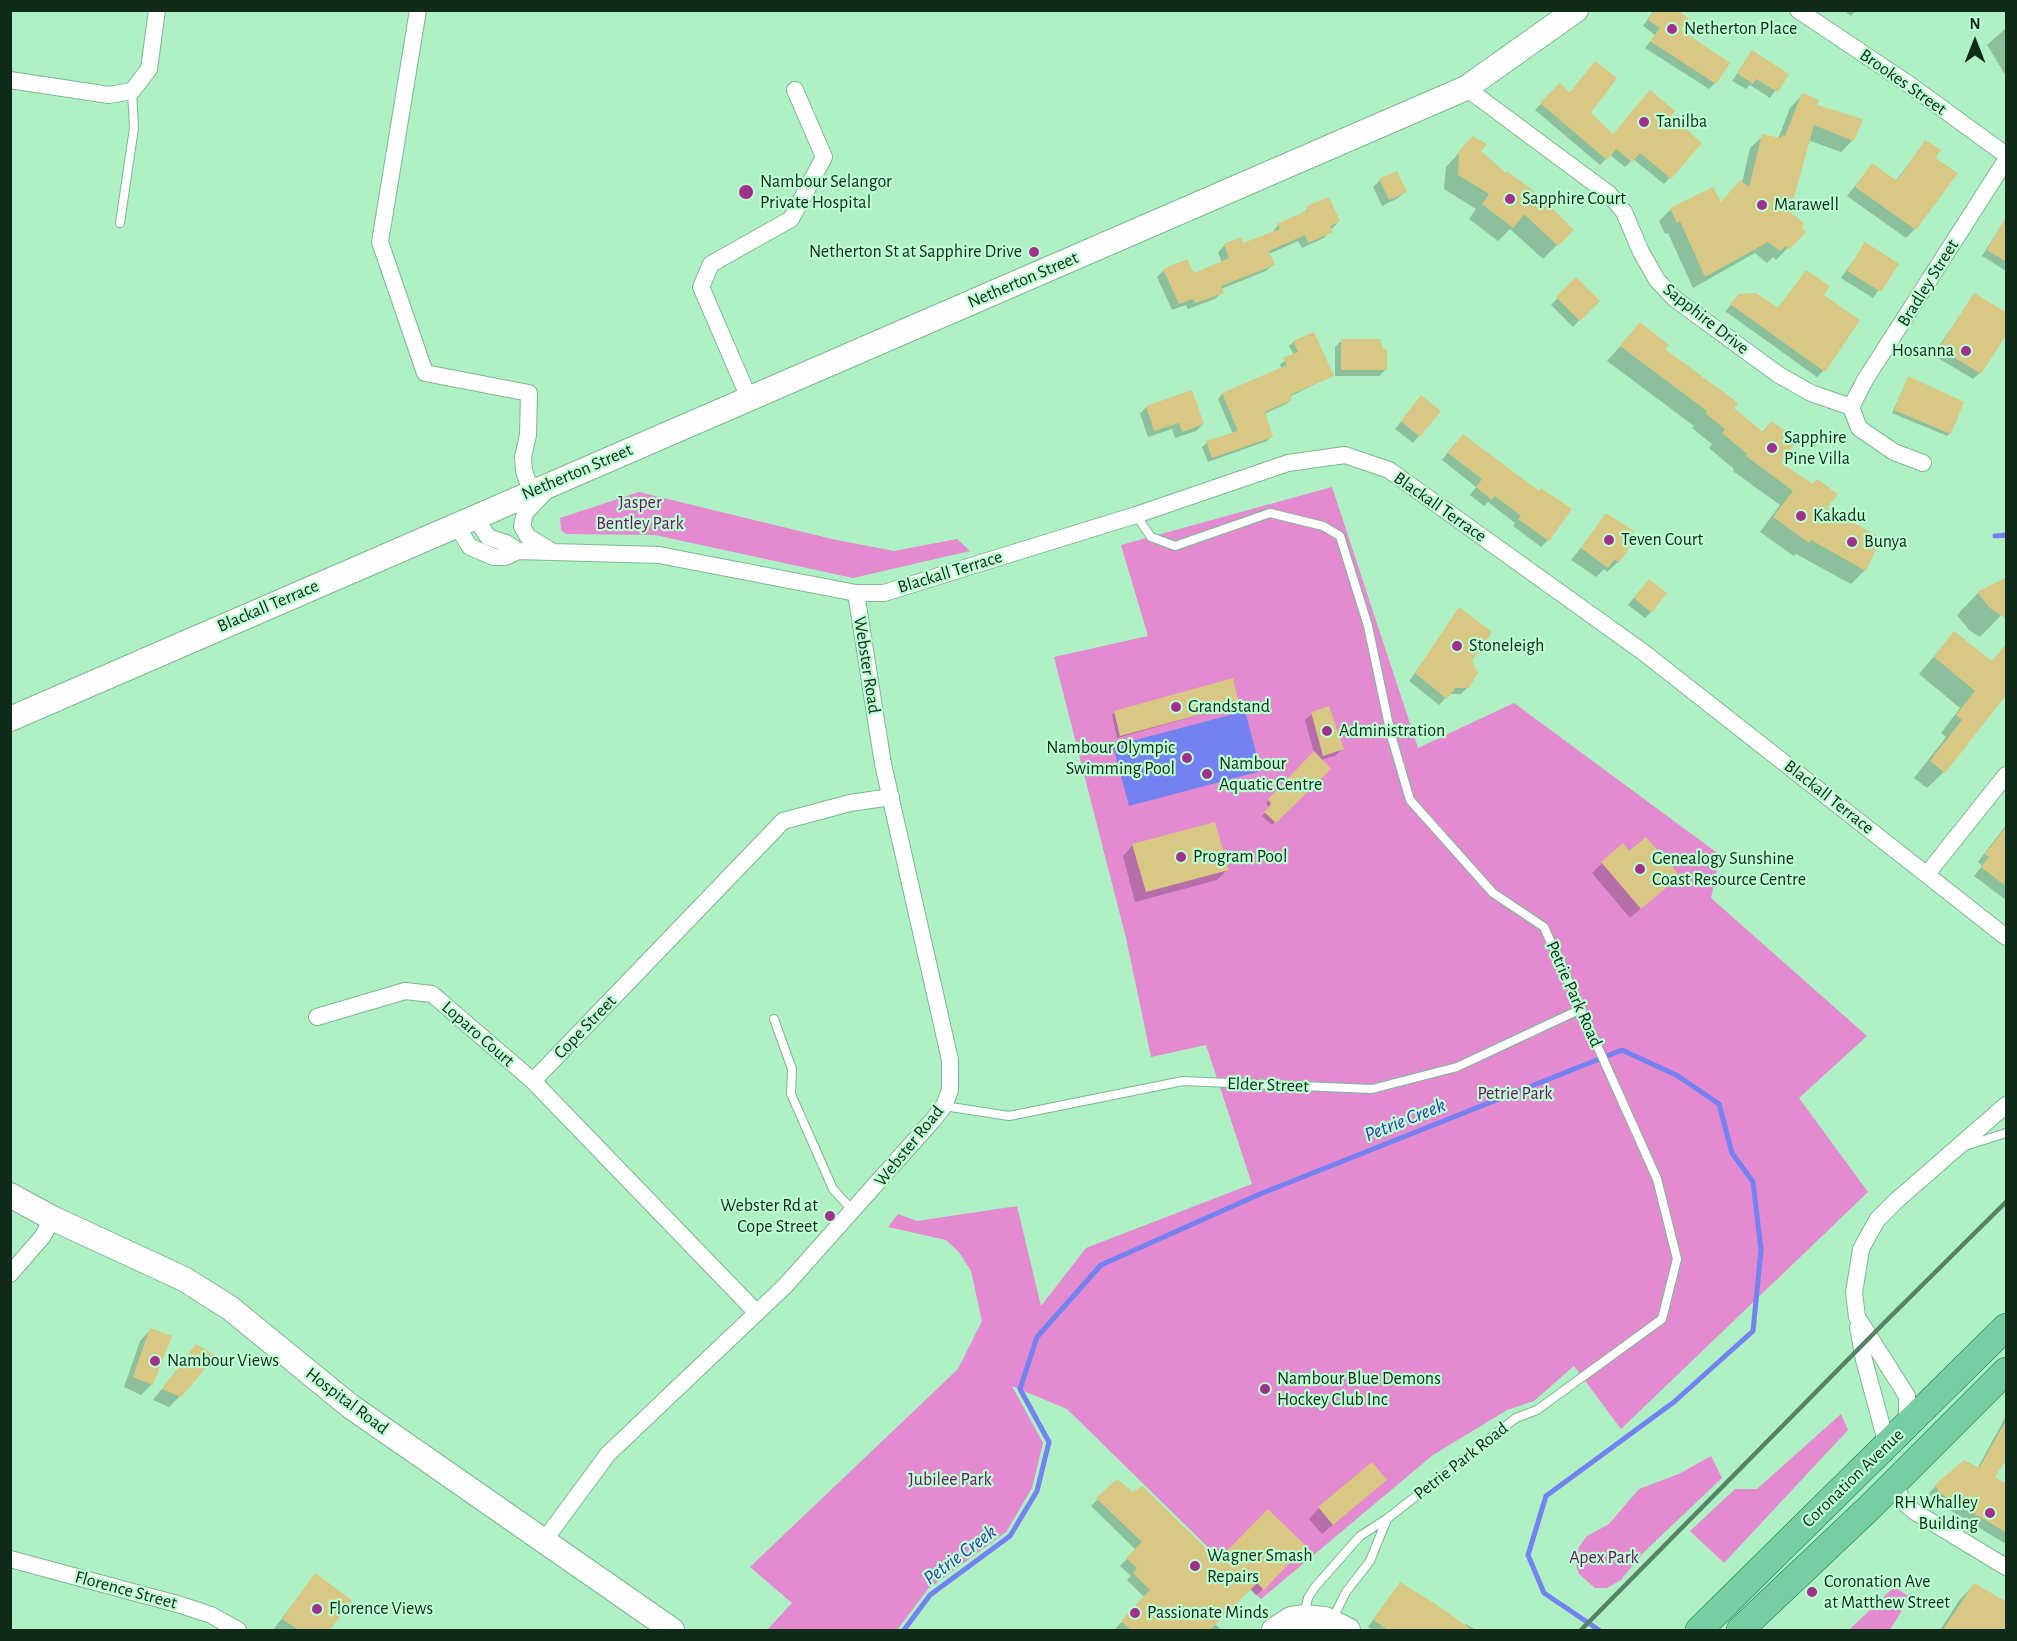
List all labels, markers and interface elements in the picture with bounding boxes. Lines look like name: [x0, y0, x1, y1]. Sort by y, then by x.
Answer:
north arrow: [1945, 12, 2005, 72]
text: N: [1969, 16, 1981, 32]
place label: Netherton Place: [1684, 18, 1797, 40]
marker: Netherton Place: [1665, 22, 1679, 36]
street label: Brookes Street: [1855, 44, 1951, 120]
place label: Tanilba: [1656, 111, 1707, 133]
marker: Tanilba: [1637, 115, 1651, 129]
place label: Nambour Selangor Private Hospital: [760, 171, 892, 213]
marker: Nambour Selangor Private Hospital: [737, 183, 755, 201]
place label: Sapphire Court: [1522, 188, 1626, 210]
marker: Sapphire Court: [1503, 192, 1517, 206]
place label: Marawell: [1774, 194, 1839, 216]
marker: Marawell: [1755, 198, 1769, 212]
street label: Bradley Street: [1893, 236, 1963, 330]
place label: Netherton St at Sapphire Drive: [809, 241, 1022, 263]
marker: Netherton St at Sapphire Drive: [1027, 245, 1041, 259]
street label: Netherton Street: [964, 247, 1082, 313]
street label: Sapphire Drive: [1659, 279, 1753, 359]
place label: Hosanna: [1892, 340, 1954, 362]
marker: Hosanna: [1959, 344, 1973, 358]
place label: Sapphire Pine Villa: [1784, 427, 1850, 470]
street label: Netherton Street: [518, 439, 636, 505]
marker: Sapphire Pine Villa: [1765, 441, 1779, 455]
street label: Blackall Terrace: [1389, 467, 1491, 547]
park label: Jasper Bentley Park: [596, 492, 684, 534]
place label: Kakadu: [1813, 505, 1866, 527]
marker: Kakadu: [1794, 509, 1808, 523]
place label: Teven Court: [1621, 529, 1703, 551]
place label: Bunya: [1864, 531, 1907, 553]
marker: Teven Court: [1602, 533, 1616, 547]
marker: Bunya: [1845, 535, 1859, 549]
street label: Blackall Terrace: [895, 546, 1005, 598]
street label: Blackall Terrace: [214, 575, 322, 637]
street label: Webster Road: [849, 615, 885, 715]
place label: Stoneleigh: [1469, 635, 1544, 657]
marker: Stoneleigh: [1450, 639, 1464, 653]
place label: Grandstand: [1188, 696, 1270, 718]
marker: Grandstand: [1169, 700, 1183, 714]
place label: Administration: [1339, 720, 1445, 742]
marker: Administration: [1320, 724, 1334, 738]
place label: Nambour Olympic Swimming Pool: [1046, 737, 1175, 780]
marker: Nambour Olympic Swimming Pool: [1180, 751, 1194, 765]
place label: Nambour Aquatic Centre: [1219, 753, 1322, 795]
street label: Blackall Terrace: [1780, 755, 1878, 839]
marker: Nambour Aquatic Centre: [1200, 767, 1214, 781]
place label: Program Pool: [1193, 846, 1287, 868]
place label: Genealogy Sunshine Coast Resource Centre: [1652, 848, 1806, 890]
marker: Program Pool: [1174, 850, 1188, 864]
marker: Genealogy Sunshine Coast Resource Centre: [1633, 862, 1647, 876]
street label: Petrie Park Road: [1541, 938, 1607, 1050]
street label: Cope Street: [549, 990, 621, 1064]
street label: Loparo Court: [437, 997, 519, 1071]
street label: Elder Street: [1227, 1073, 1309, 1097]
park label: Petrie Park: [1477, 1083, 1553, 1105]
water label: Petrie Creek: [1361, 1093, 1449, 1147]
street label: Webster Road: [870, 1101, 948, 1191]
place label: Webster Rd at Cope Street: [720, 1195, 818, 1238]
marker: Webster Rd at Cope Street: [823, 1209, 837, 1223]
place label: Nambour Views: [167, 1350, 279, 1372]
marker: Nambour Views: [148, 1354, 162, 1368]
street label: Hospital Road: [301, 1363, 393, 1439]
place label: Nambour Blue Demons Hockey Club Inc: [1277, 1368, 1441, 1410]
marker: Nambour Blue Demons Hockey Club Inc: [1258, 1382, 1272, 1396]
street label: Petrie Park Road: [1409, 1417, 1513, 1505]
street label: Coronation Avenue: [1798, 1424, 1908, 1532]
park label: Jubilee Park: [908, 1469, 992, 1491]
place label: RH Whalley Building: [1894, 1492, 1978, 1534]
marker: RH Whalley Building: [1983, 1506, 1997, 1520]
water label: Petrie Creek: [919, 1520, 1001, 1590]
place label: Wagner Smash Repairs: [1207, 1545, 1313, 1588]
park label: Apex Park: [1569, 1547, 1639, 1569]
marker: Wagner Smash Repairs: [1188, 1559, 1202, 1573]
street label: Florence Street: [73, 1566, 179, 1614]
place label: Coronation Ave at Matthew Street: [1824, 1571, 1950, 1614]
marker: Coronation Ave at Matthew Street: [1805, 1585, 1819, 1599]
place label: Florence Views: [329, 1598, 433, 1620]
marker: Florence Views: [310, 1602, 324, 1616]
place label: Passionate Minds: [1147, 1602, 1269, 1624]
marker: Passionate Minds: [1128, 1606, 1142, 1620]

